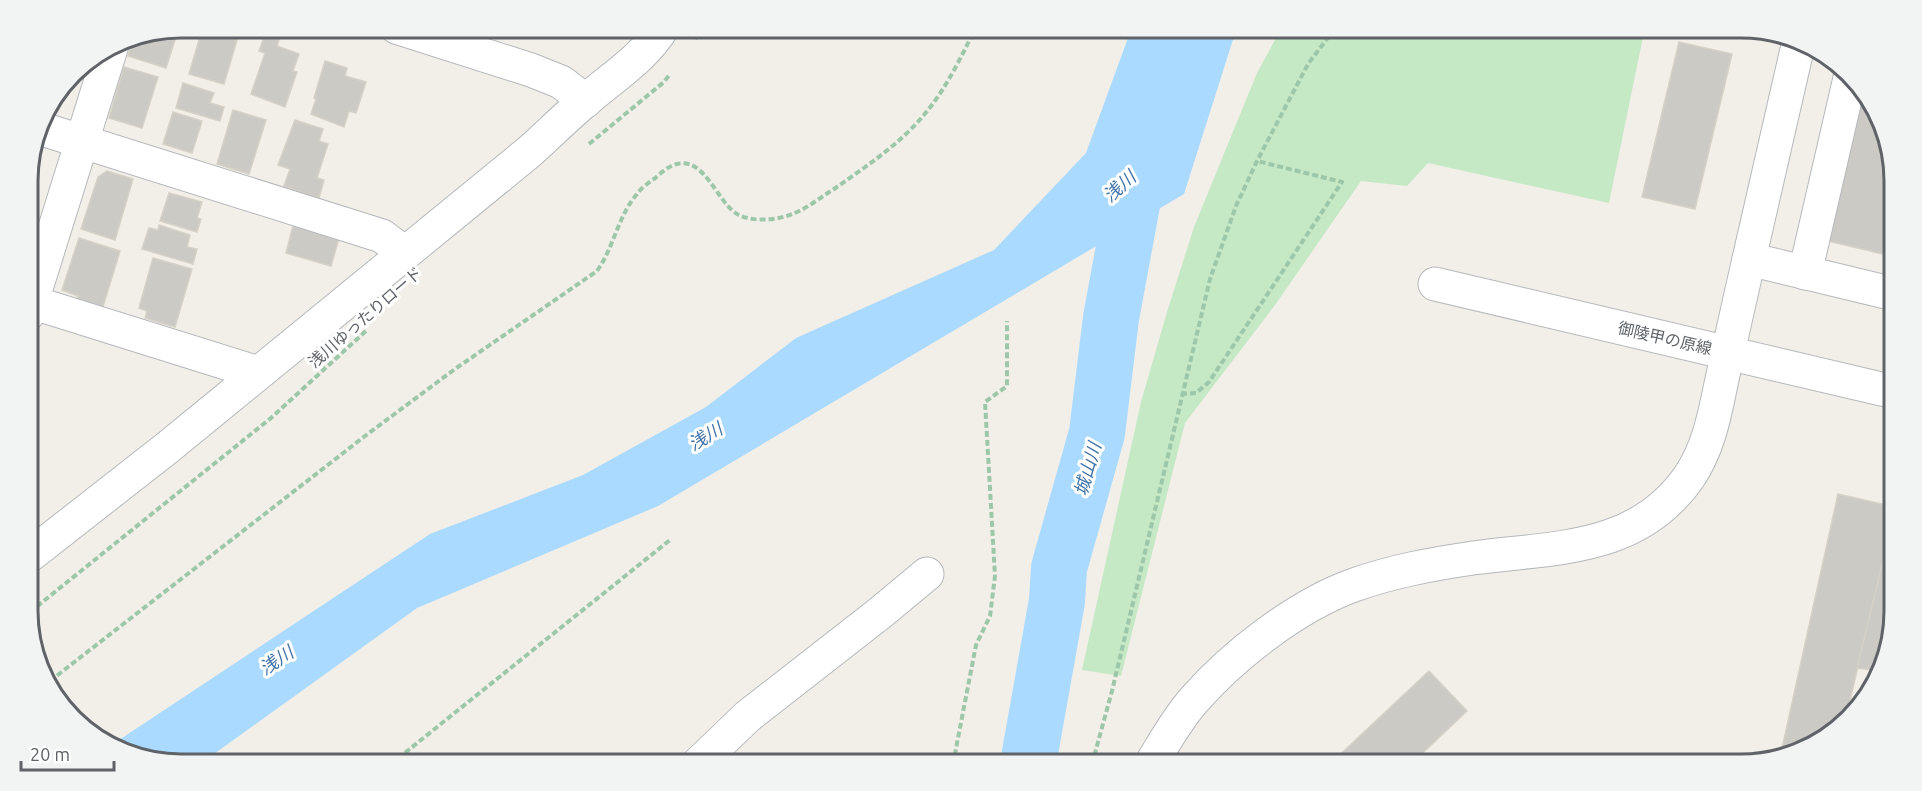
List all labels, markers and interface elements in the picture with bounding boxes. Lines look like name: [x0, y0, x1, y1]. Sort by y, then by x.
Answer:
water label: 浅川: [1099, 165, 1141, 205]
street label: 浅川ゆったりロード: [305, 263, 425, 371]
street label: 御陵甲の原線: [1616, 318, 1714, 358]
water label: 浅川: [684, 417, 727, 454]
water label: 城山川: [1070, 438, 1105, 498]
water label: 浅川: [255, 641, 298, 678]
scale bar: [21, 734, 114, 772]
text: 20 m: [30, 744, 70, 764]

